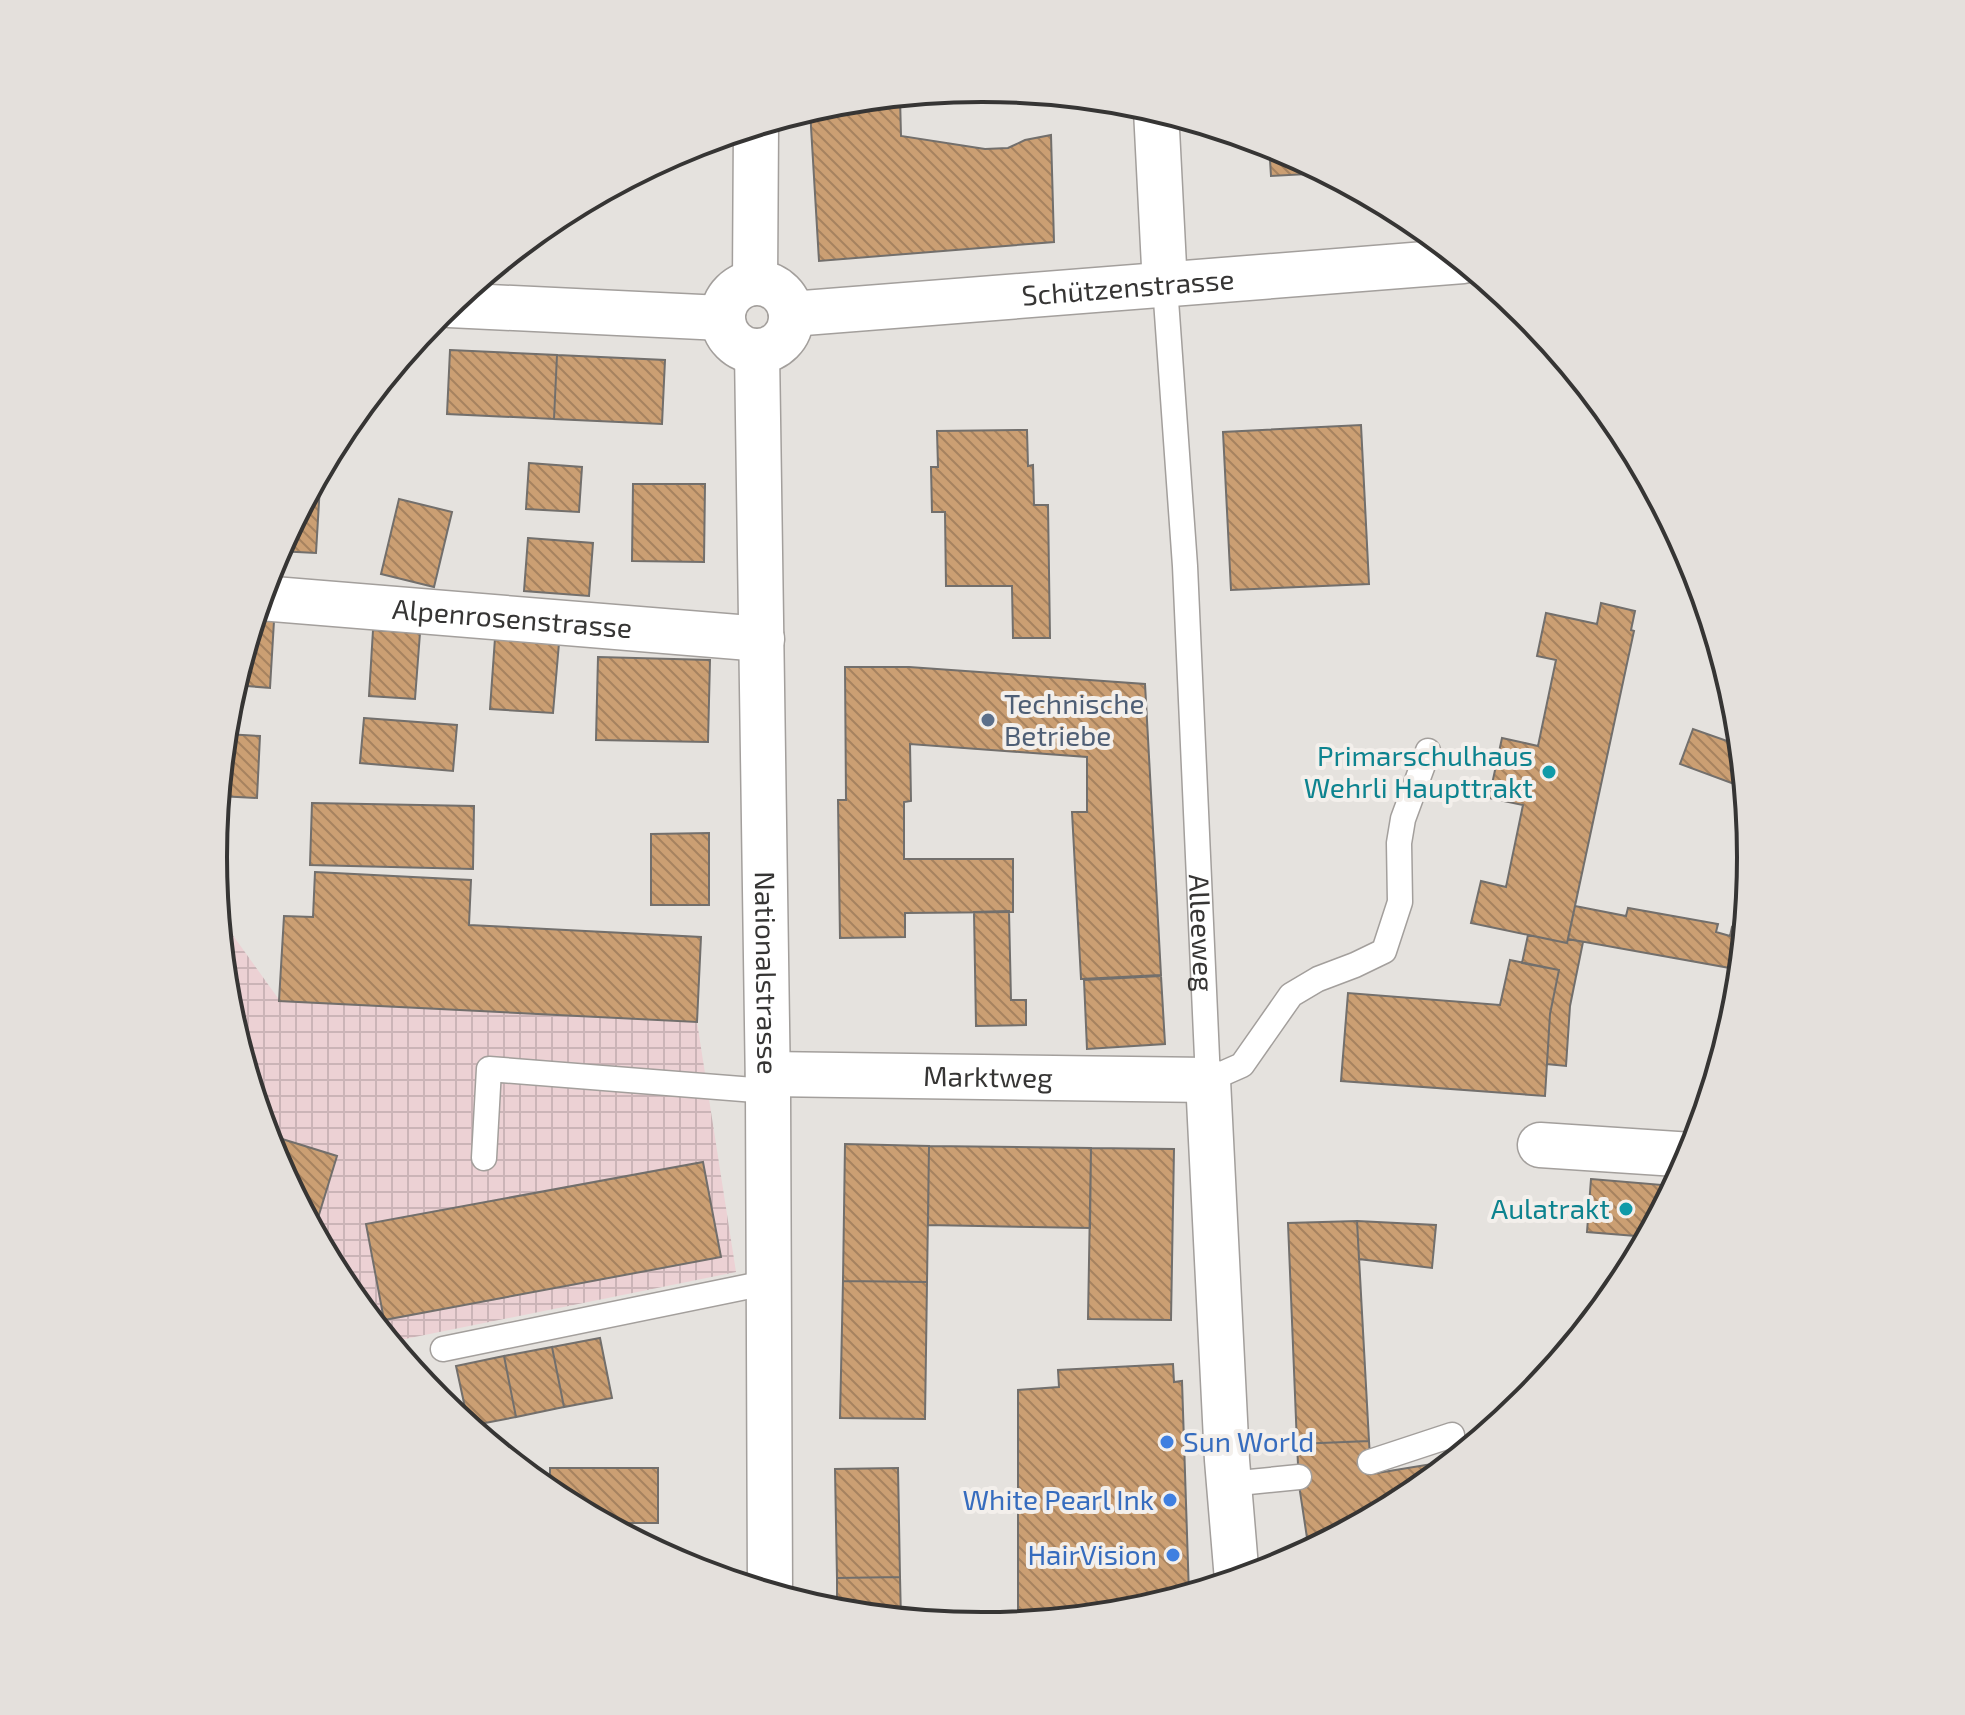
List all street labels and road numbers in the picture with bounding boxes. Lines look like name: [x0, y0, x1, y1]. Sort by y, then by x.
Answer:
street label: Schützenstrasse: [1020, 261, 1235, 312]
street label: Alpenrosenstrasse: [391, 591, 634, 644]
street label: Nationalstrasse: [749, 871, 786, 1075]
street label: Alleeweg: [1183, 873, 1222, 993]
street label: Marktweg: [923, 1058, 1053, 1094]

